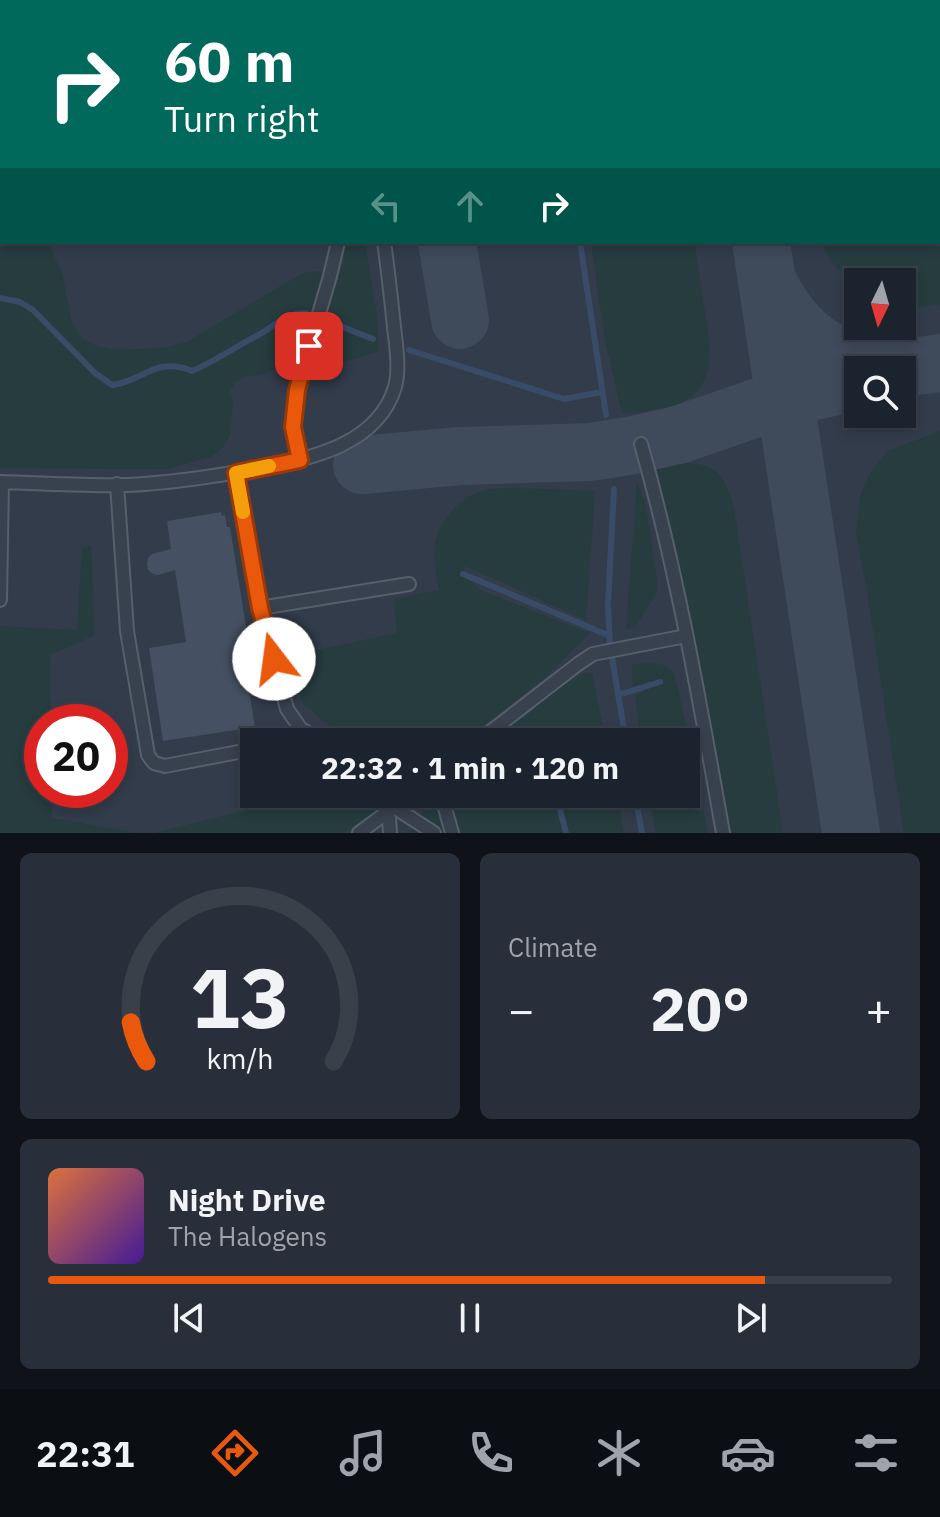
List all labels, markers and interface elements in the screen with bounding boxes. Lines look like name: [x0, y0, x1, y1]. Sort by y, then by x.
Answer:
text: 60 m: [164, 25, 294, 97]
icon: right: [32, 32, 136, 136]
text: Turn right: [164, 95, 320, 142]
icon: left: [364, 184, 408, 228]
icon: ahead: [448, 184, 492, 228]
icon: right: [532, 184, 576, 228]
north arrow: [844, 268, 916, 340]
map controls: [844, 268, 916, 428]
pin: [275, 312, 343, 380]
icon: arrive: [287, 324, 331, 368]
button: search: [844, 356, 916, 428]
position arrow: [232, 617, 316, 701]
speed limit sign: 20: [24, 704, 128, 808]
text: 22:32 · 1 min · 120 m: [321, 748, 619, 787]
text: Climate: [508, 930, 598, 964]
text: 13: [190, 943, 290, 1051]
text: 20°: [650, 969, 750, 1048]
text: −: [508, 981, 534, 1038]
text: +: [866, 981, 892, 1038]
text: km/h: [206, 1040, 274, 1077]
text: Night Drive: [168, 1180, 326, 1219]
text: The Halogens: [168, 1219, 327, 1253]
icon: previous: [167, 1296, 211, 1340]
icon: pause: [448, 1296, 492, 1340]
icon: next: [729, 1296, 773, 1340]
icon: directions: [207, 1425, 263, 1481]
icon: music: [335, 1425, 391, 1481]
icon: phone: [463, 1425, 519, 1481]
icon: climate: [591, 1425, 647, 1481]
icon: car: [720, 1425, 776, 1481]
icon: filters: [848, 1425, 904, 1481]
text: 22:31: [36, 1430, 134, 1477]

